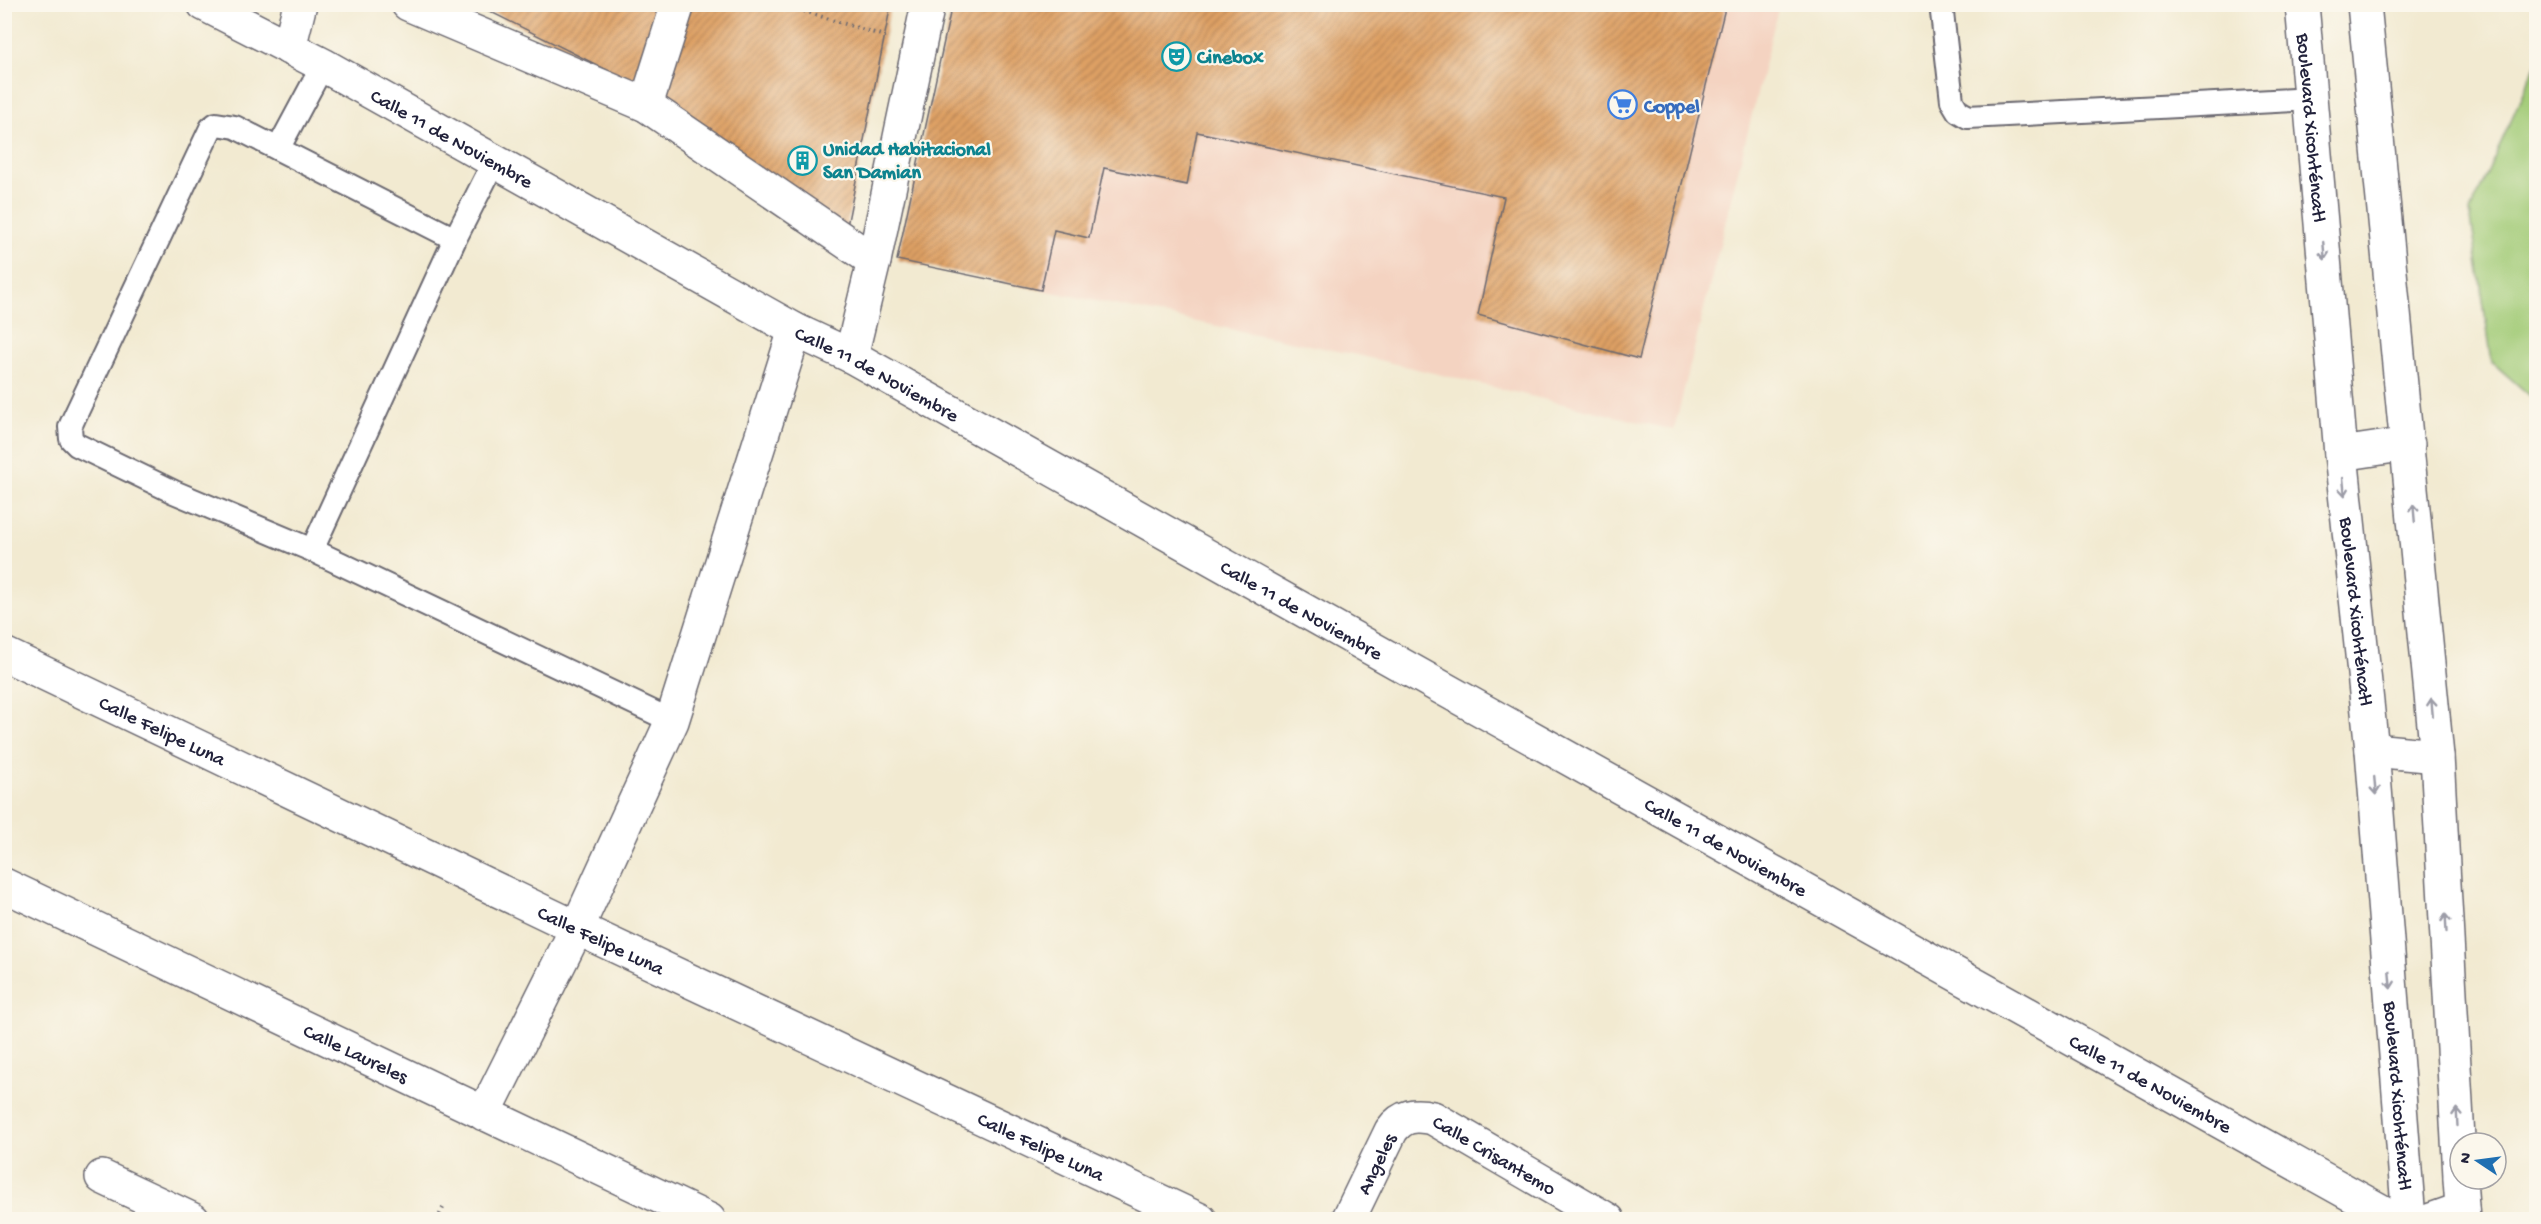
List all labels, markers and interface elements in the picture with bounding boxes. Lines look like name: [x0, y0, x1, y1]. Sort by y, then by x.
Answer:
street label: Boulevard Xicohténcatl: [2289, 31, 2329, 223]
theatre icon: Cinebox: [1160, 40, 1192, 72]
place label: Cinebox: [1196, 48, 1264, 71]
street label: Calle 11 de Noviembre: [365, 86, 536, 196]
supermarket icon: Coppel: [1607, 89, 1639, 121]
place label: Coppel: [1643, 97, 1700, 120]
place label: Unidad Habitacional San Damian: [823, 140, 991, 186]
building icon: Unidad Habitacional San Damian: [786, 144, 818, 176]
one-way arrow: [2319, 241, 2330, 260]
street label: Calle 11 de Noviembre: [790, 323, 962, 429]
one-way arrow: [2339, 477, 2350, 497]
one-way arrow: [2408, 504, 2419, 524]
street label: Boulevard Xicohténcatl: [2333, 515, 2375, 707]
street label: Calle 11 de Noviembre: [1215, 558, 1386, 667]
street label: Calle Felipe Luna: [94, 693, 229, 773]
one-way arrow: [2426, 698, 2437, 718]
one-way arrow: [2369, 775, 2380, 795]
street label: Calle 11 de Noviembre: [1639, 795, 1811, 904]
street label: Calle Felipe Luna: [533, 903, 668, 983]
one-way arrow: [2440, 913, 2451, 933]
one-way arrow: [2385, 970, 2396, 989]
street label: Boulevard Xicohténcatl: [2377, 999, 2415, 1191]
street label: Calle Laureles: [299, 1021, 411, 1090]
street label: Calle 11 de Noviembre: [2064, 1031, 2235, 1141]
one-way arrow: [2451, 1108, 2462, 1128]
street label: Calle Felipe Luna: [973, 1109, 1108, 1189]
street label: Calle Crisantemo: [1427, 1112, 1559, 1202]
street label: Angeles: [1354, 1130, 1403, 1199]
north arrow: [2448, 1131, 2508, 1191]
text: N: [2456, 1151, 2477, 1166]

